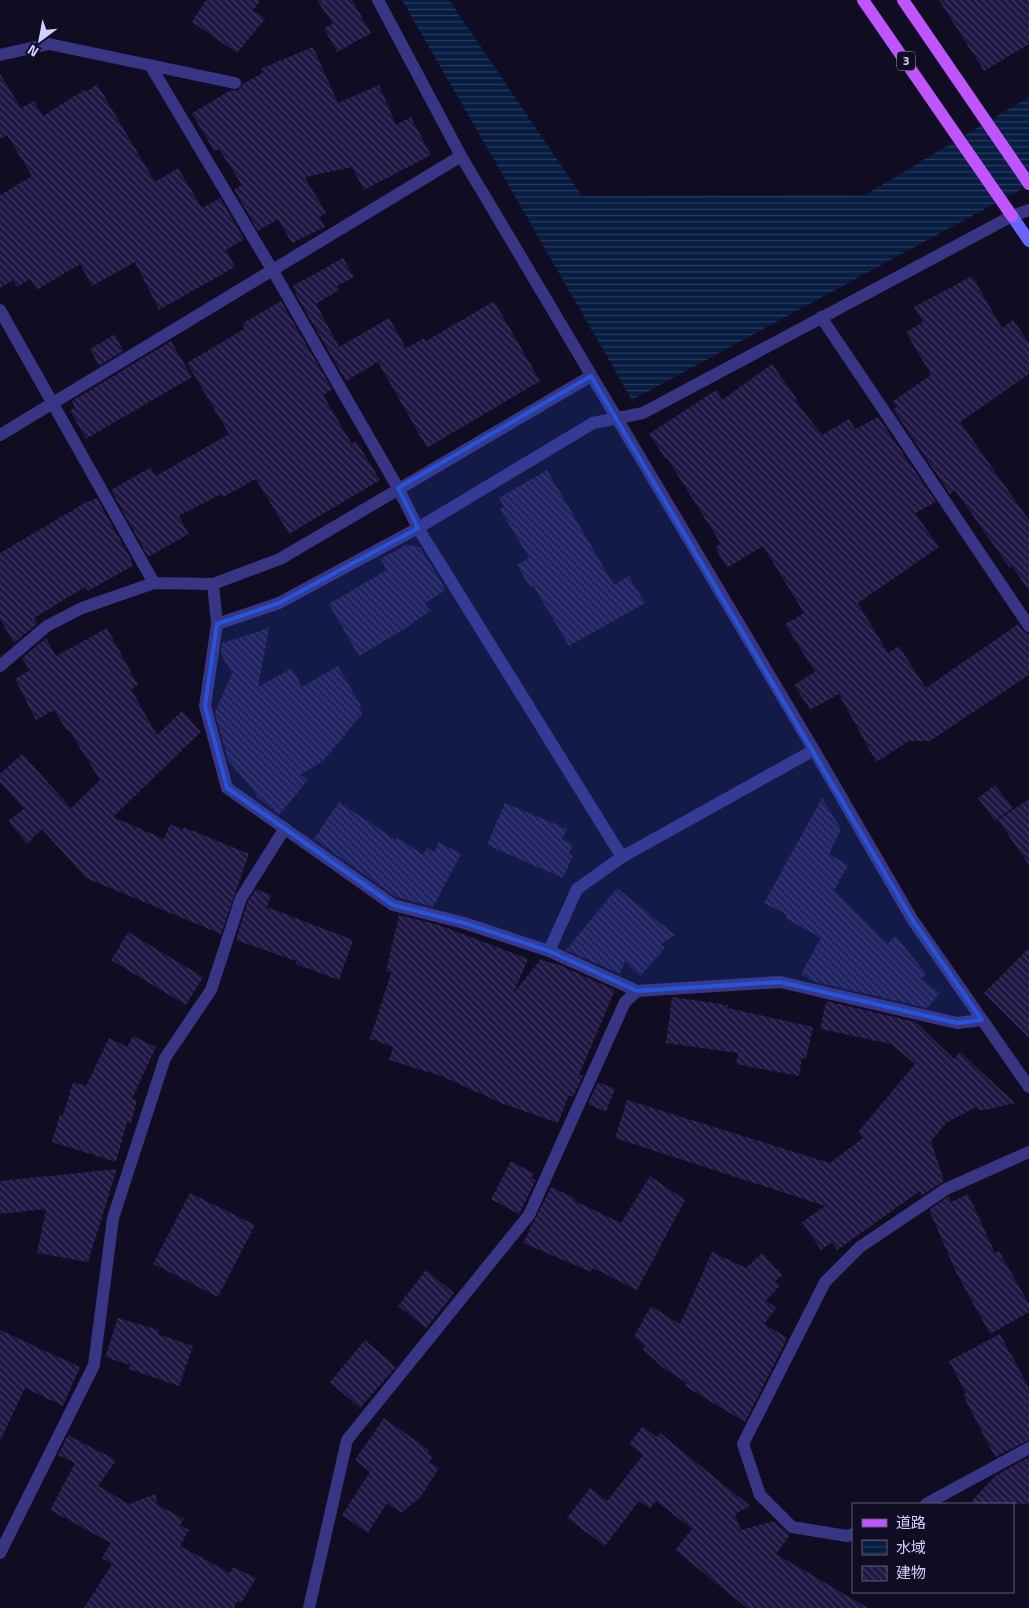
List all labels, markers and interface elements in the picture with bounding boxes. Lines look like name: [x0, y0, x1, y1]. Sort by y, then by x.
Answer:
north arrow: [15, 15, 65, 65]
text: N: [23, 40, 43, 63]
road number: 3: [897, 51, 915, 70]
legend: [852, 1503, 1014, 1593]
text: 道路: [896, 1511, 926, 1534]
text: 水域: [896, 1536, 926, 1559]
text: 建物: [896, 1561, 926, 1584]

